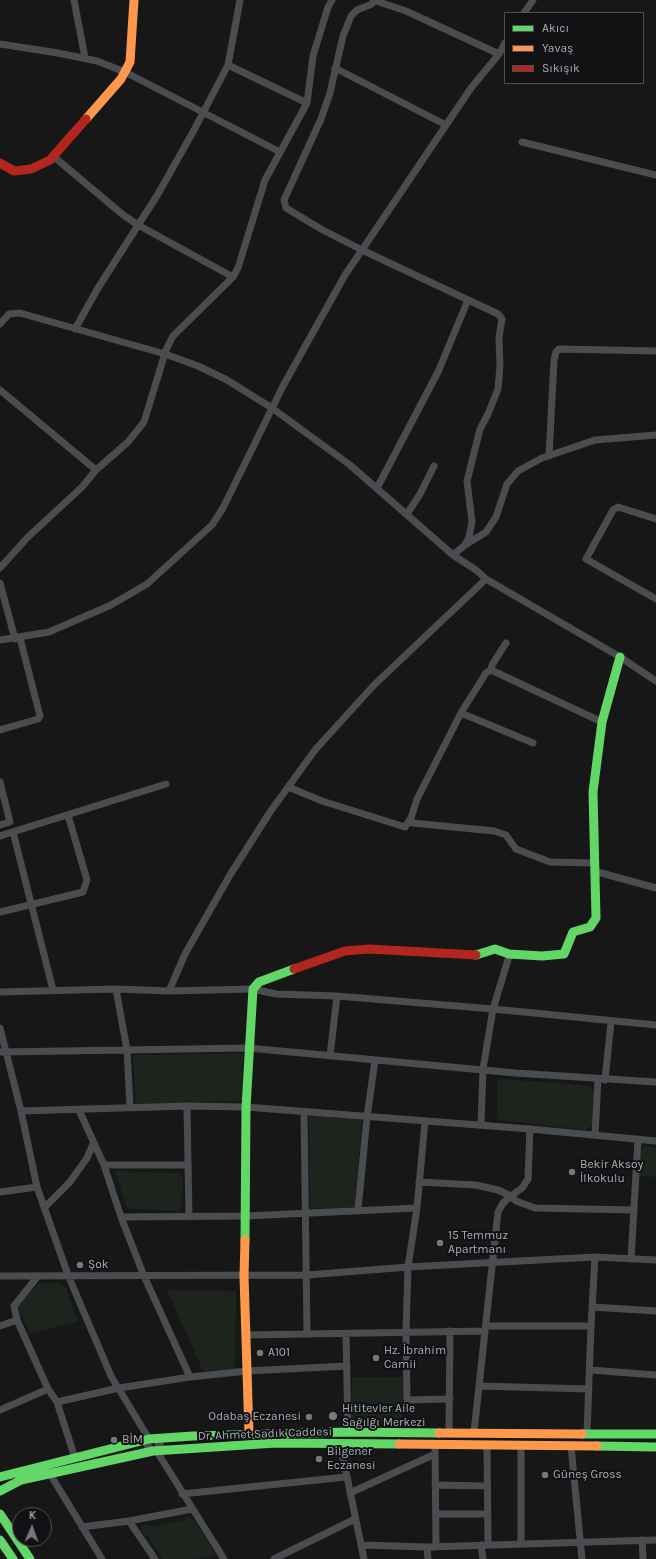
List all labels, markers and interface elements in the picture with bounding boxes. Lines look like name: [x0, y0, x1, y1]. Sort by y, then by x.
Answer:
legend: [504, 12, 644, 84]
text: Akıcı: [542, 21, 569, 35]
text: Yavaş: [542, 41, 573, 55]
text: Sıkışık: [542, 61, 580, 75]
place label: Bekir Aksoy İlkokulu: [580, 1158, 643, 1186]
marker: Bekir Aksoy İlkokulu: [567, 1167, 577, 1177]
place label: 15 Temmuz Apartmanı: [448, 1229, 508, 1257]
marker: 15 Temmuz Apartmanı: [435, 1238, 445, 1248]
place label: Şok: [88, 1258, 109, 1272]
marker: Şok: [75, 1260, 85, 1270]
place label: Hz. İbrahim Camii: [384, 1344, 446, 1372]
place label: A101: [268, 1346, 290, 1360]
marker: A101: [255, 1348, 265, 1358]
marker: Hz. İbrahim Camii: [371, 1353, 381, 1363]
place label: Hititevler Aile Sağılğı Merkezi: [342, 1402, 426, 1430]
place label: Odabaş Eczanesi: [208, 1410, 301, 1424]
marker: Hititevler Aile Sağılğı Merkezi: [327, 1410, 339, 1422]
marker: Odabaş Eczanesi: [304, 1412, 314, 1422]
street label: Dr. Ahmet Sadık Caddesi: [198, 1424, 332, 1444]
place label: BİM: [122, 1433, 143, 1447]
marker: BİM: [109, 1435, 119, 1445]
place label: Bilgener Eczanesi: [327, 1445, 376, 1473]
marker: Bilgener Eczanesi: [314, 1454, 324, 1464]
place label: Güneş Gross: [553, 1468, 622, 1482]
marker: Güneş Gross: [540, 1470, 550, 1480]
north arrow: [12, 1507, 52, 1547]
text: K: [29, 1509, 36, 1522]

